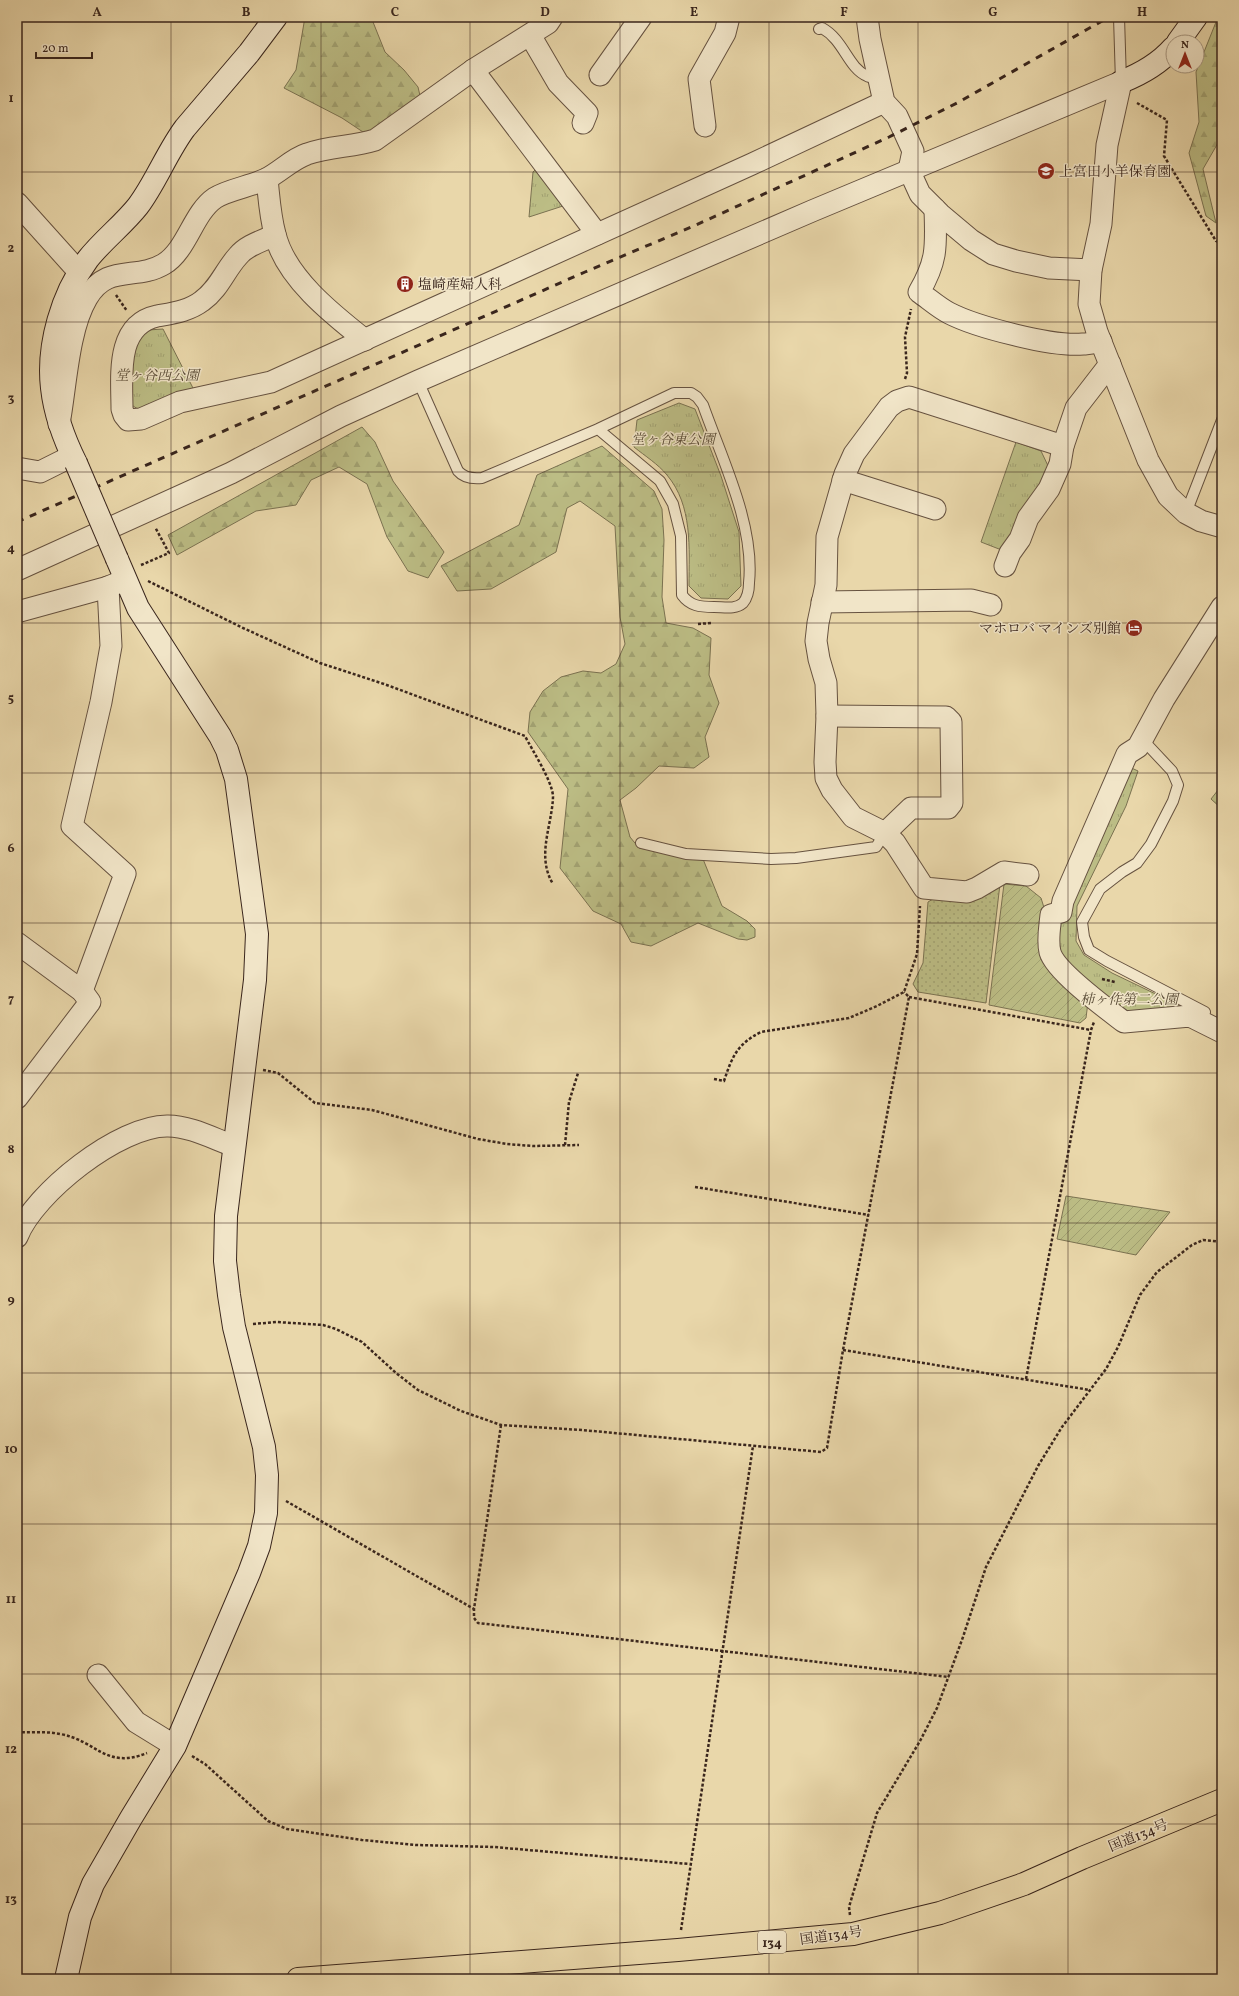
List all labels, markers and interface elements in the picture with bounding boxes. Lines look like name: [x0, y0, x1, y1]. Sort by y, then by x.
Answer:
text: A: [92, 4, 102, 22]
text: B: [242, 4, 251, 22]
text: C: [391, 4, 399, 22]
text: D: [540, 4, 550, 22]
text: E: [690, 4, 698, 22]
text: F: [840, 4, 848, 22]
text: G: [988, 4, 998, 22]
text: H: [1137, 4, 1147, 22]
scale bar: [36, 34, 92, 60]
north arrow: [1165, 34, 1205, 74]
text: N: [1181, 38, 1189, 53]
text: 20 m: [42, 41, 69, 57]
text: 1: [8, 90, 14, 108]
school or university icon: 上宮田小羊保育園: [1036, 161, 1056, 181]
place label: 上宮田小羊保育園: [1059, 163, 1171, 182]
text: 2: [8, 240, 15, 258]
building icon: 塩崎産婦人科: [395, 274, 415, 294]
place label: 塩崎産婦人科: [418, 276, 502, 295]
park label: 堂ヶ谷西公園: [115, 367, 201, 386]
text: 3: [8, 390, 15, 408]
park label: 堂ヶ谷東公園: [631, 431, 717, 450]
text: 4: [7, 540, 15, 558]
hotel icon: マホロバ マインズ別館: [1124, 618, 1144, 638]
place label: マホロバ マインズ別館: [979, 620, 1121, 639]
text: 5: [8, 690, 14, 708]
text: 6: [7, 840, 15, 858]
text: 7: [8, 991, 14, 1009]
park label: 柿ヶ作第二公園: [1080, 991, 1180, 1010]
text: 8: [7, 1141, 15, 1159]
text: 9: [7, 1291, 15, 1309]
text: 10: [4, 1441, 18, 1459]
text: 11: [6, 1591, 16, 1609]
text: 12: [5, 1741, 17, 1759]
street label: 国道134号: [1106, 1816, 1171, 1857]
text: 13: [5, 1891, 17, 1909]
street label: 国道134号: [799, 1923, 864, 1950]
road number: 134: [758, 1931, 786, 1953]

